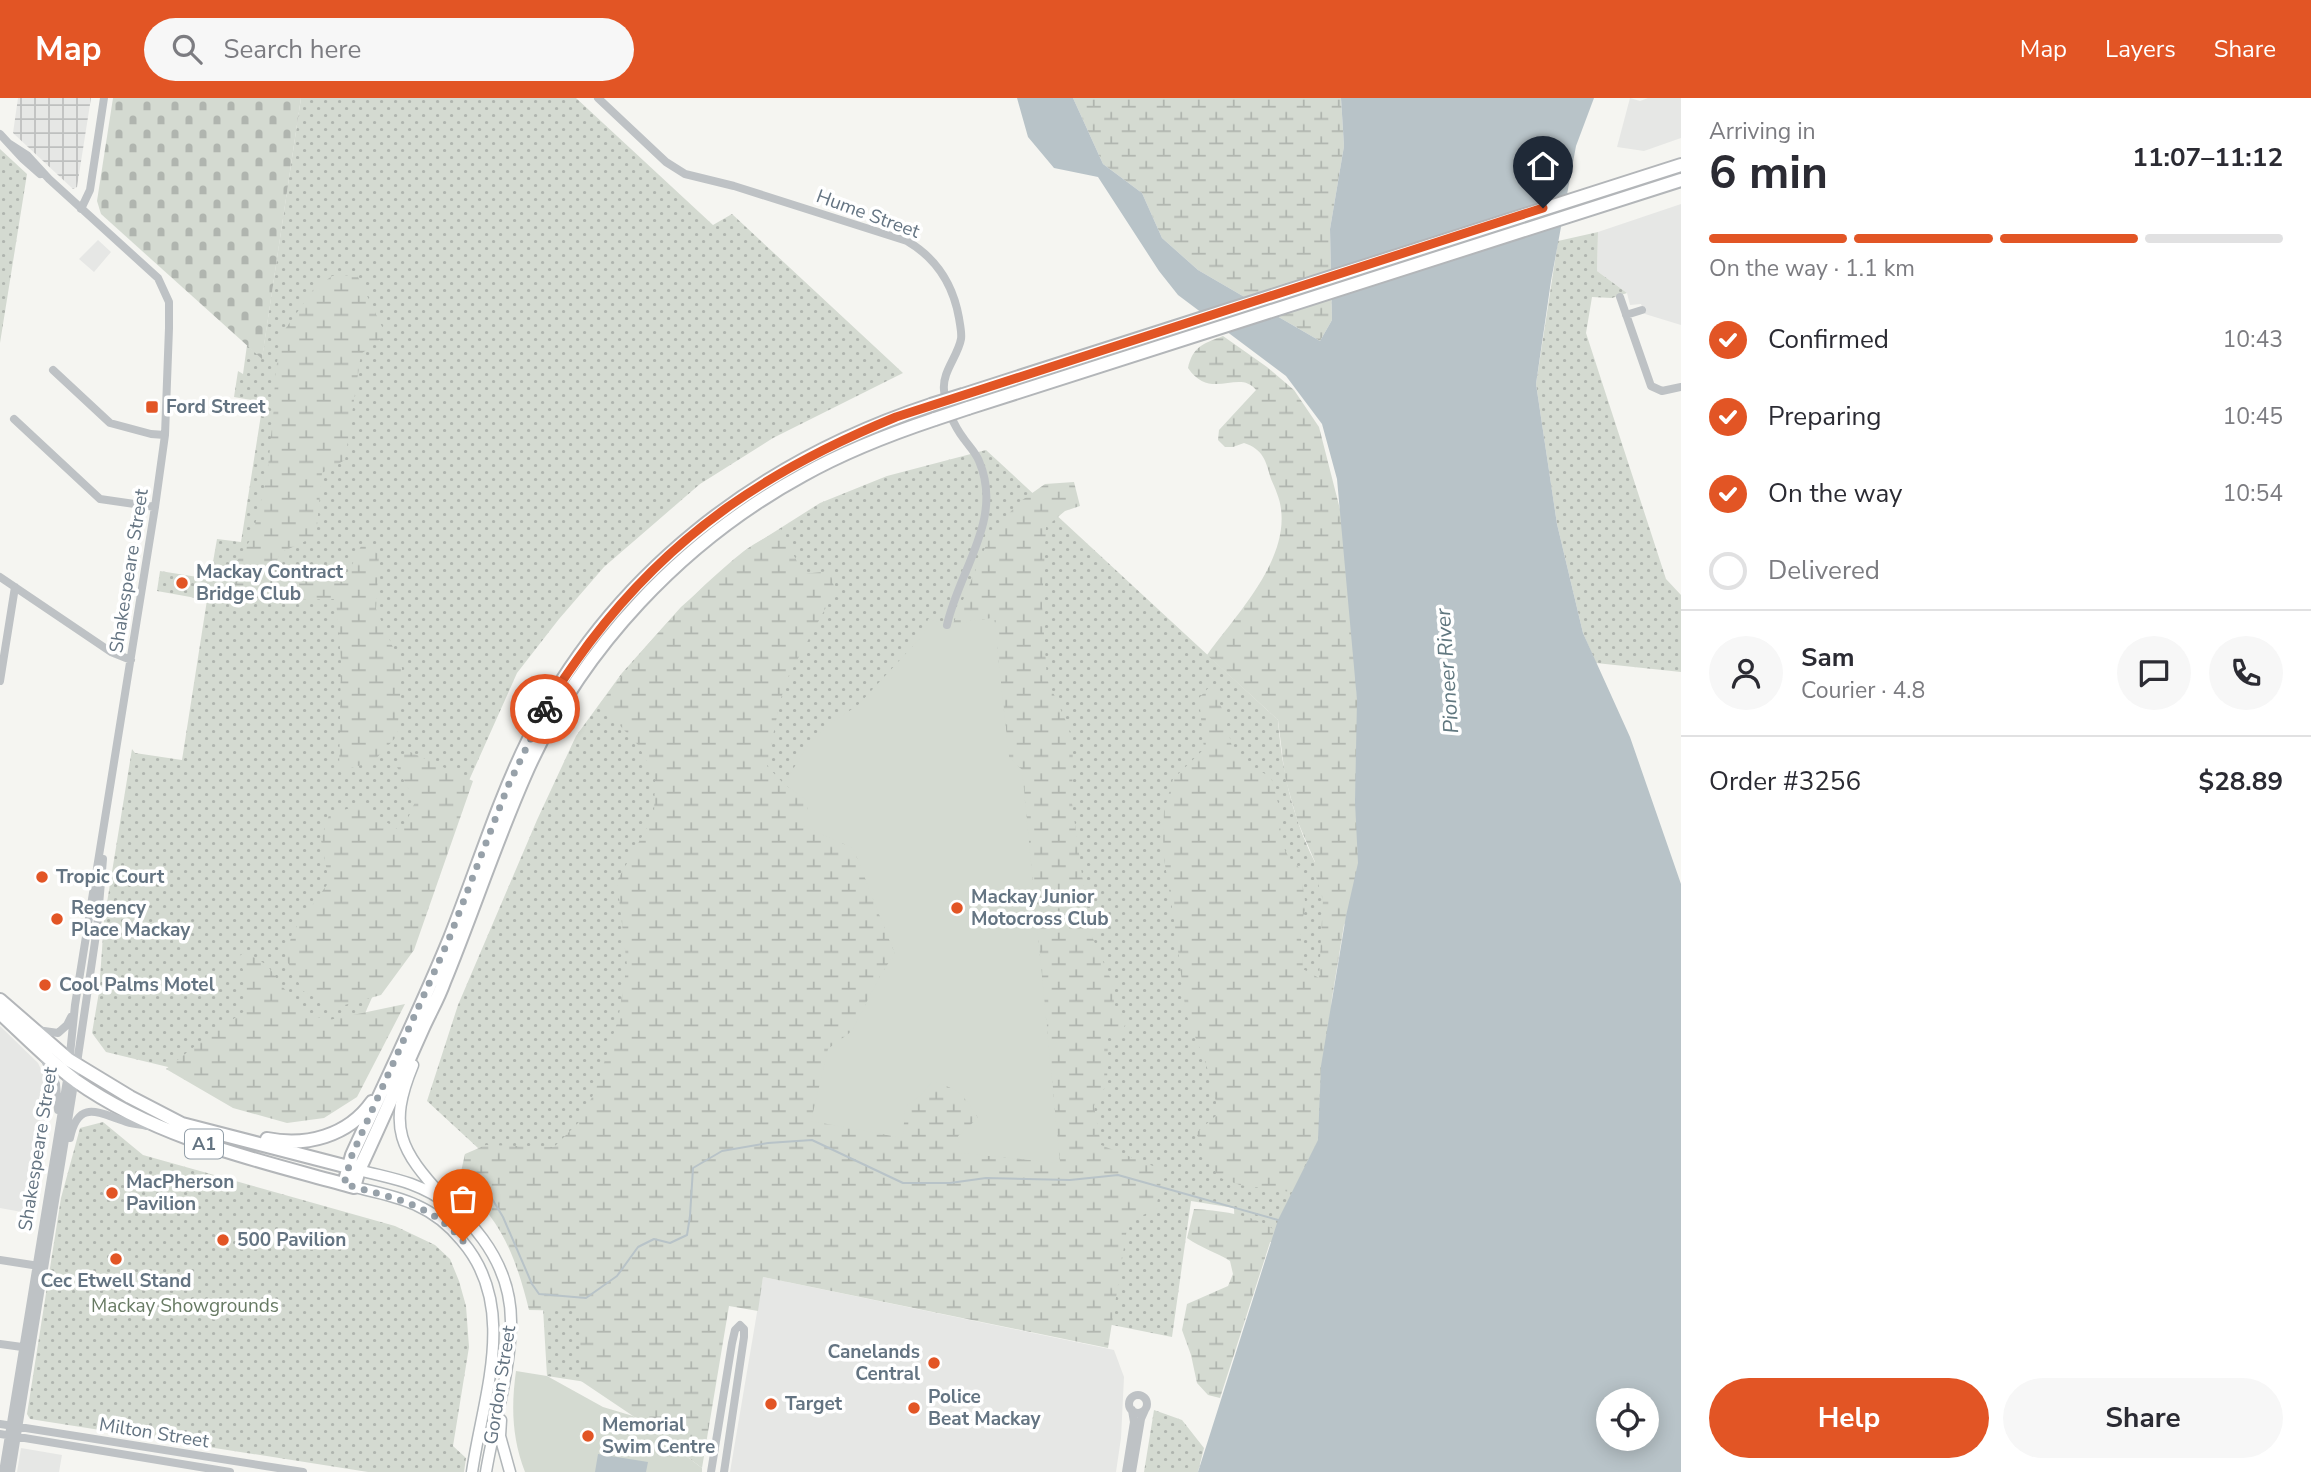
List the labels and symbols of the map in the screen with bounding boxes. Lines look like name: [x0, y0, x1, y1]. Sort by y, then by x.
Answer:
pin: [1513, 136, 1573, 208]
street label: Hume Street: [813, 183, 924, 245]
place label: Ford Street: [166, 394, 266, 420]
marker: Ford Street: [144, 399, 160, 415]
street label: Shakespeare Street: [103, 487, 155, 655]
place label: Mackay Contract Bridge Club: [196, 559, 344, 607]
marker: Mackay Contract Bridge Club: [174, 575, 190, 591]
water label: Pioneer River: [1429, 607, 1465, 734]
courier: [510, 674, 580, 744]
place label: Tropic Court: [56, 864, 165, 890]
marker: Tropic Court: [34, 869, 50, 885]
place label: Mackay Junior Motocross Club: [971, 884, 1109, 932]
place label: Regency Place Mackay: [71, 895, 191, 943]
marker: Mackay Junior Motocross Club: [949, 900, 965, 916]
marker: Regency Place Mackay: [49, 911, 65, 927]
place label: Cool Palms Motel: [59, 972, 215, 998]
marker: Cool Palms Motel: [37, 977, 53, 993]
street label: Shakespeare Street: [12, 1065, 64, 1233]
road number: A1: [185, 1129, 223, 1158]
place label: MacPherson Pavilion: [126, 1169, 234, 1217]
pin: [433, 1169, 493, 1241]
marker: MacPherson Pavilion: [104, 1185, 120, 1201]
place label: 500 Pavilion: [237, 1227, 346, 1253]
marker: 500 Pavilion: [215, 1232, 231, 1248]
marker: Cec Etwell Stand: [108, 1251, 124, 1267]
place label: Cec Etwell Stand: [41, 1268, 192, 1294]
park label: Mackay Showgrounds: [91, 1293, 279, 1319]
street label: Gordon Street: [478, 1323, 522, 1446]
place label: Canelands Central: [827, 1339, 920, 1387]
marker: Canelands Central: [926, 1355, 942, 1371]
place label: Police Beat Mackay: [928, 1384, 1041, 1432]
place label: Target: [785, 1391, 843, 1417]
marker: Target: [763, 1396, 779, 1412]
marker: Police Beat Mackay: [906, 1400, 922, 1416]
street label: Milton Street: [97, 1411, 211, 1455]
place label: Memorial Swim Centre: [602, 1412, 715, 1460]
marker: Memorial Swim Centre: [580, 1428, 596, 1444]

